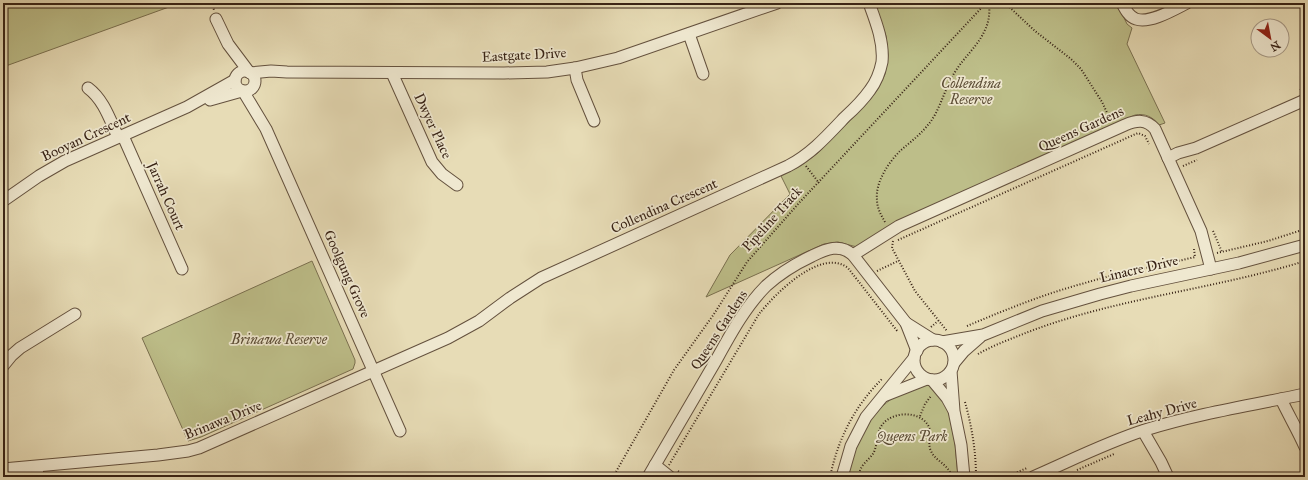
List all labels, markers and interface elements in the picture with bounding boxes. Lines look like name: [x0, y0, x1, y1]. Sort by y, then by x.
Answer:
north arrow: [1250, 18, 1290, 58]
text: N: [1267, 38, 1282, 54]
street label: Eastgate Drive: [481, 44, 567, 66]
park label: Collendina Reserve: [941, 75, 1001, 108]
street label: Dwyer Place: [410, 91, 456, 162]
street label: Queens Gardens: [1036, 103, 1126, 155]
street label: Booyan Crescent: [39, 109, 133, 165]
street label: Jarrah Court: [142, 157, 189, 233]
street label: Collendina Crescent: [608, 175, 720, 237]
street label: Pipeline Track: [738, 183, 806, 255]
street label: Goolgung Grove: [320, 227, 374, 321]
street label: Linacre Drive: [1098, 252, 1180, 286]
street label: Queens Gardens: [687, 287, 751, 373]
park label: Brinawa Reserve: [230, 331, 328, 348]
street label: Leahy Drive: [1125, 394, 1199, 429]
street label: Brinawa Drive: [182, 397, 264, 443]
park label: Queens Park: [876, 428, 948, 445]

